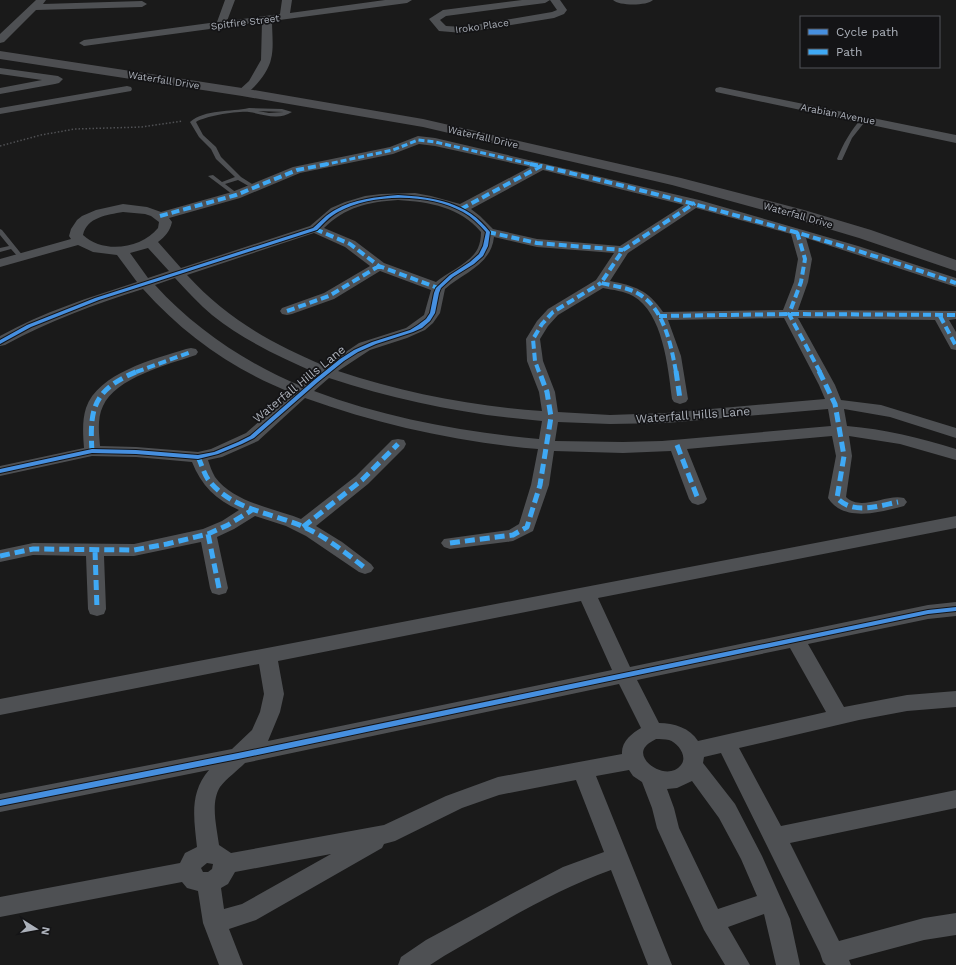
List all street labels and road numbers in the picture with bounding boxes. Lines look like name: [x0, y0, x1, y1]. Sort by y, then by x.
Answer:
street label: Spitfire Street: [210, 12, 281, 32]
street label: Iroko Place: [455, 17, 510, 35]
street label: Waterfall Drive: [128, 69, 201, 91]
street label: Arabian Avenue: [800, 101, 876, 127]
street label: Waterfall Drive: [447, 124, 520, 151]
street label: Waterfall Drive: [762, 200, 834, 230]
street label: Waterfall Hills Lane: [250, 342, 348, 426]
street label: Waterfall Hills Lane: [635, 404, 751, 426]

